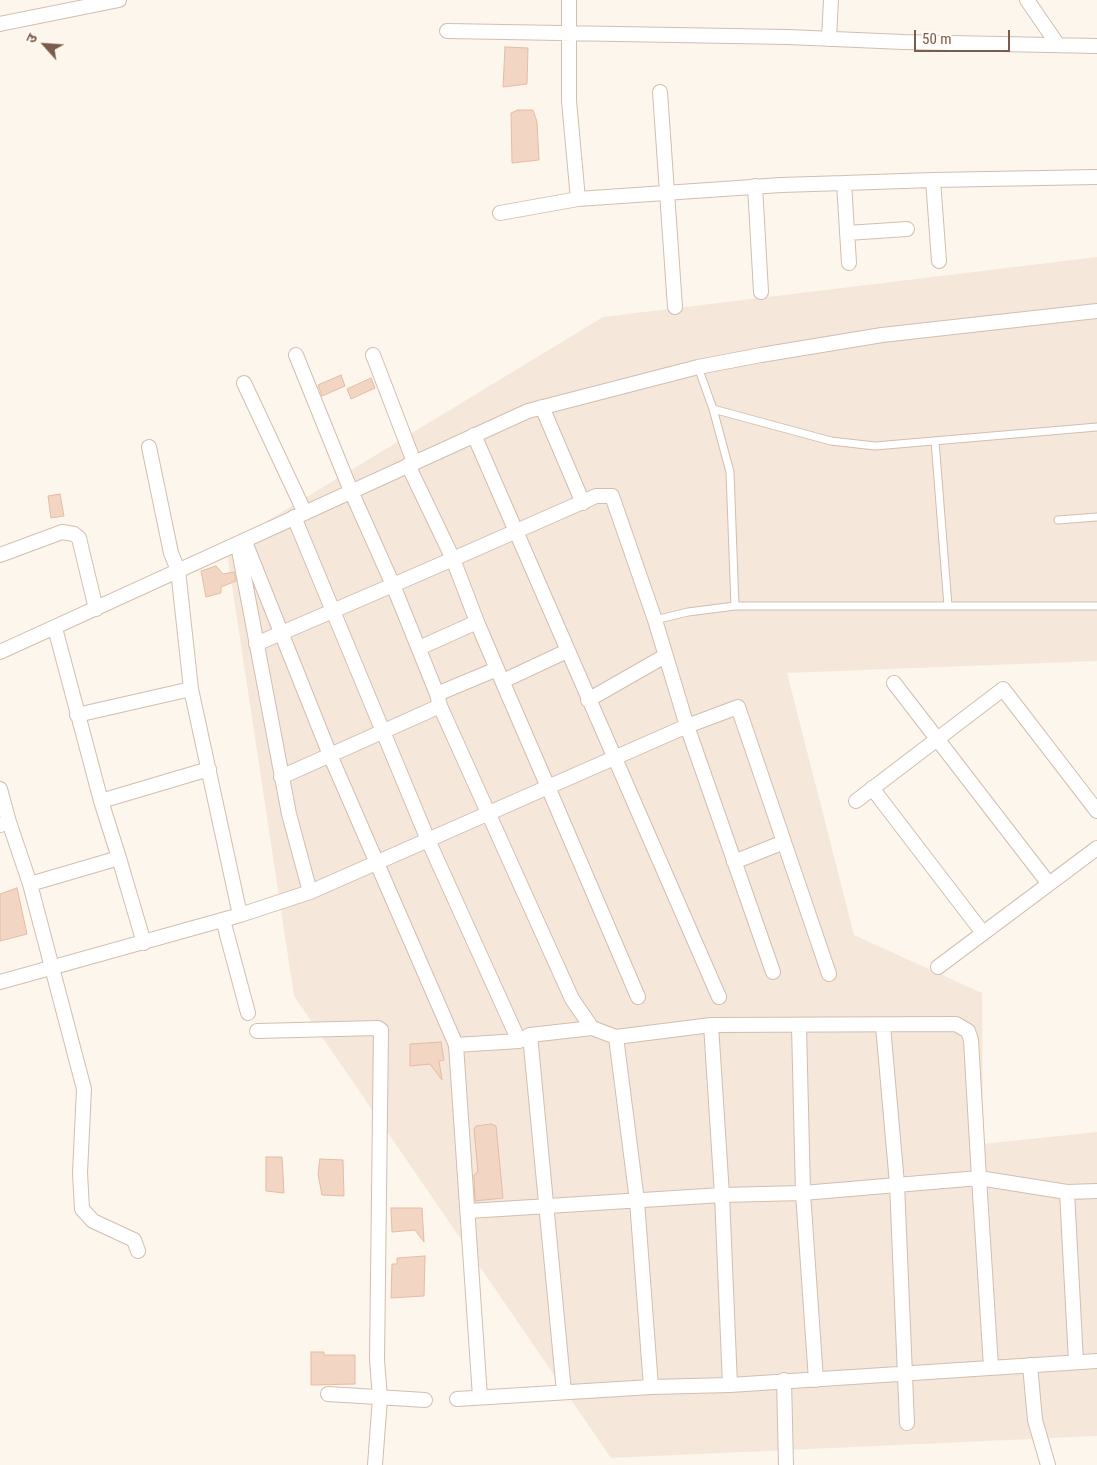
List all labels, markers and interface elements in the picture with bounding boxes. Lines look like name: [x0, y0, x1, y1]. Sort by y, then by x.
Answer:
north arrow: [20, 20, 70, 70]
scale bar: [917, 20, 1013, 52]
text: 50 m: [922, 30, 952, 48]
text: उ: [23, 31, 41, 46]

